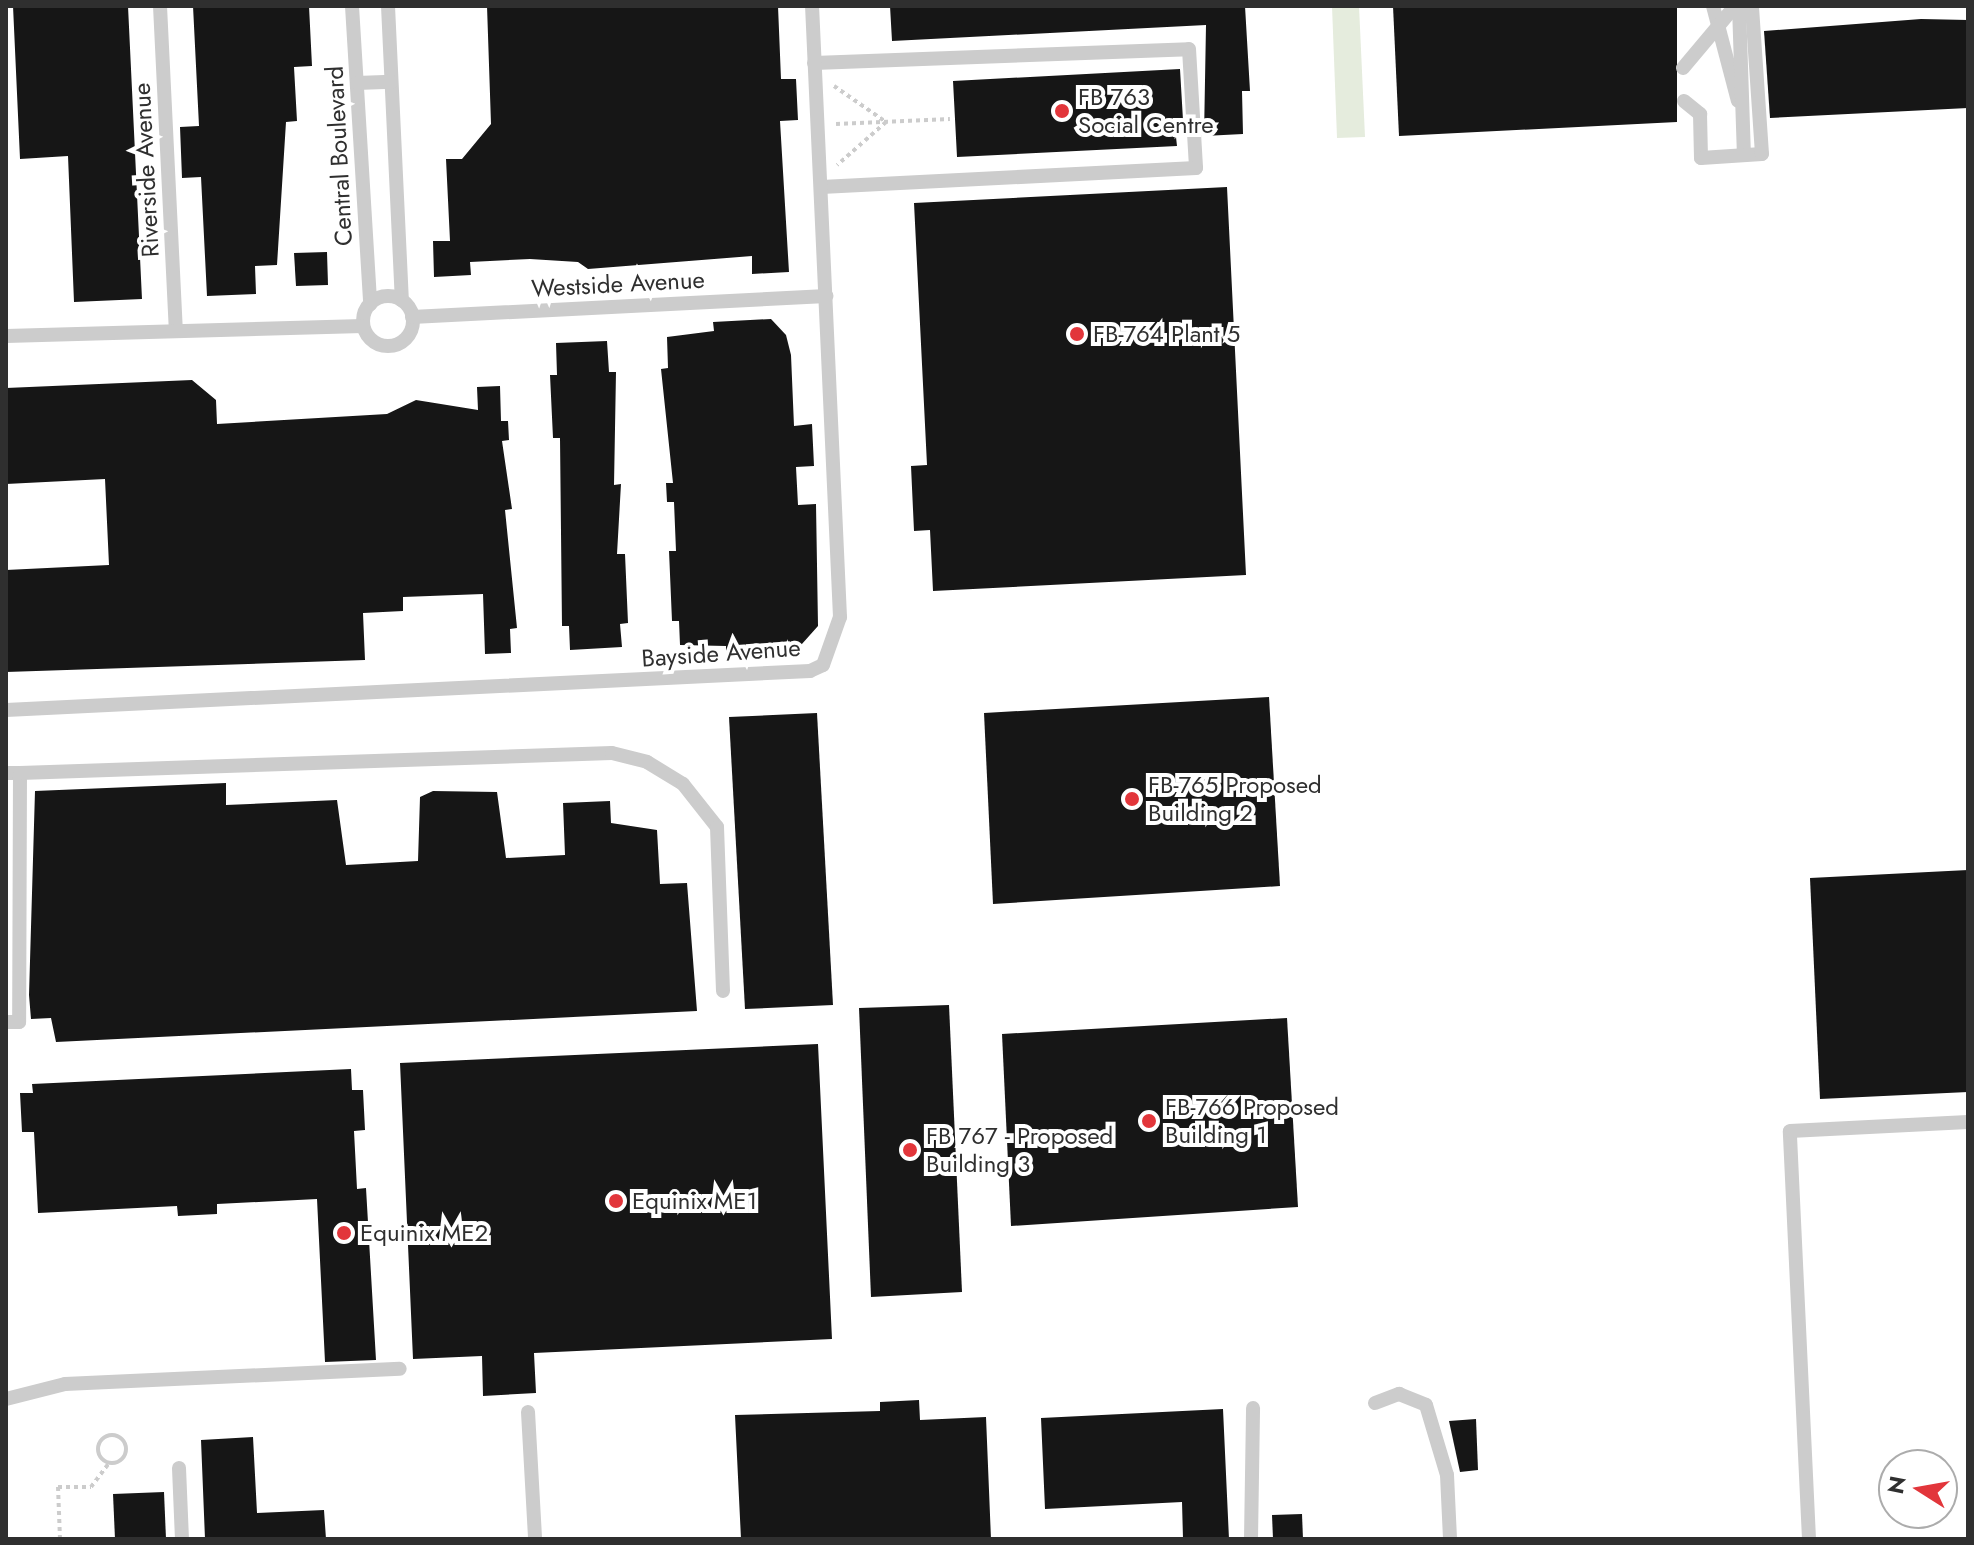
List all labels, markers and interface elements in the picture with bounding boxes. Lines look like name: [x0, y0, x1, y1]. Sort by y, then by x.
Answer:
street label: Central Boulevard: [320, 65, 358, 247]
street label: Riverside Avenue: [127, 82, 165, 258]
place label: FB 763 Social Centre: [1078, 83, 1214, 139]
marker: FB 763 Social Centre: [1053, 102, 1071, 120]
street label: Westside Avenue: [531, 265, 705, 303]
place label: FB-764 Plant 5: [1093, 320, 1240, 348]
marker: FB-764 Plant 5: [1068, 325, 1086, 343]
street label: Bayside Avenue: [641, 633, 801, 673]
place label: FB-765 Proposed Building 2: [1148, 771, 1322, 827]
marker: FB-765 Proposed Building 2: [1123, 790, 1141, 808]
place label: FB-766 Proposed Building 1: [1165, 1093, 1339, 1149]
marker: FB-766 Proposed Building 1: [1140, 1112, 1158, 1130]
place label: FB 767 - Proposed Building 3: [926, 1122, 1113, 1178]
marker: FB 767 - Proposed Building 3: [901, 1141, 919, 1159]
place label: Equinix ME1: [632, 1187, 757, 1215]
marker: Equinix ME1: [607, 1192, 625, 1210]
place label: Equinix ME2: [360, 1219, 488, 1247]
marker: Equinix ME2: [335, 1224, 353, 1242]
north arrow: [1878, 1449, 1958, 1529]
text: N: [1879, 1473, 1914, 1496]

